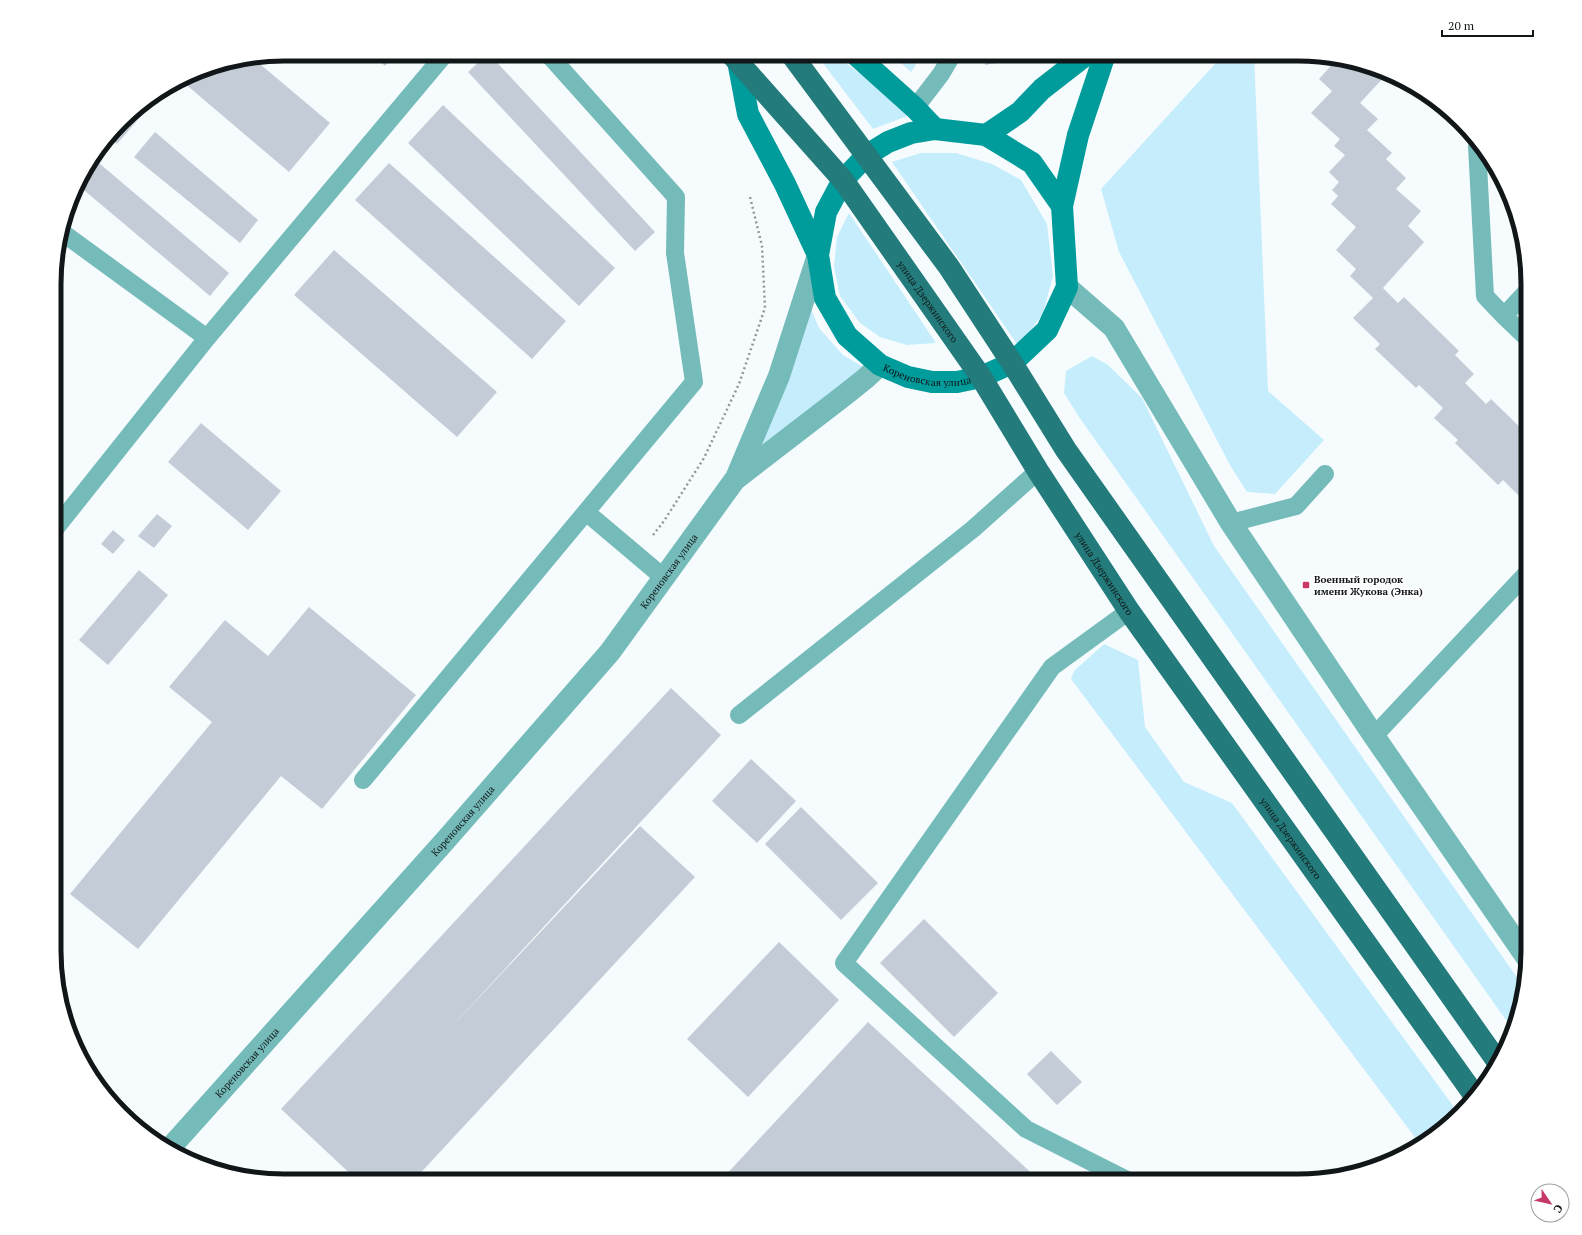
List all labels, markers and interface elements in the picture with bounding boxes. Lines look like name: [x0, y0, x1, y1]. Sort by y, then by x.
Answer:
scale bar: [1442, 12, 1533, 38]
text: 20 m: [1448, 18, 1475, 33]
street label: улица Дзержинского: [894, 257, 962, 345]
street label: Кореновская улица: [881, 361, 972, 389]
street label: улица Дзержинского: [1072, 528, 1137, 618]
street label: Кореновская улица: [637, 531, 700, 611]
place label: Военный городок имени Жукова (Энка): [1314, 573, 1423, 598]
marker: Военный городок имени Жукова (Энка): [1301, 580, 1311, 590]
street label: Кореновская улица: [428, 783, 497, 859]
street label: улица Дзержинского: [1257, 794, 1325, 882]
street label: Кореновская улица: [212, 1025, 282, 1100]
north arrow: [1530, 1183, 1570, 1223]
text: С: [1550, 1202, 1566, 1215]

